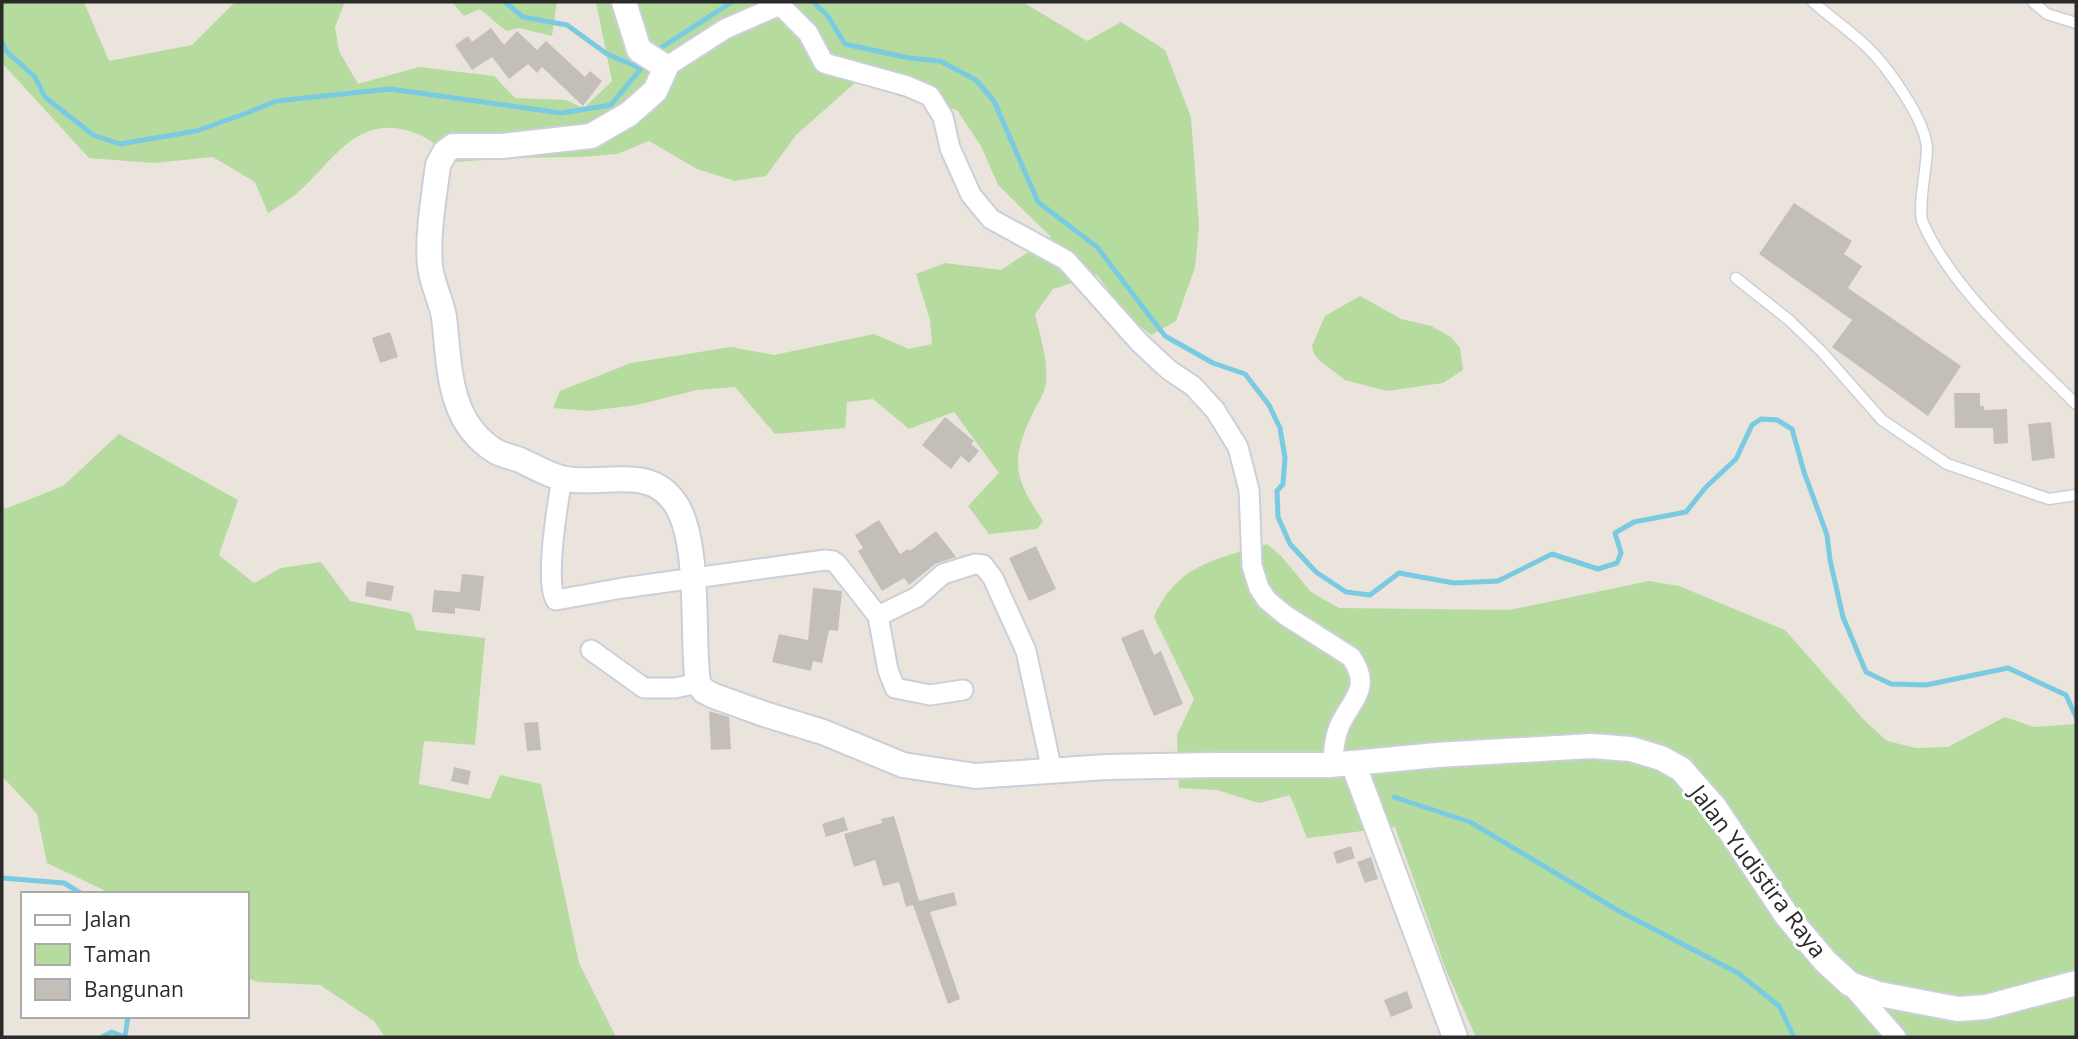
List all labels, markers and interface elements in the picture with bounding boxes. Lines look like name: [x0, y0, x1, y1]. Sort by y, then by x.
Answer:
street label: Jalan Yudistira Raya: [1682, 776, 1835, 964]
legend: [21, 892, 248, 1018]
text: Jalan: [82, 905, 131, 933]
text: Taman: [84, 940, 151, 968]
text: Bangunan: [84, 975, 184, 1003]

